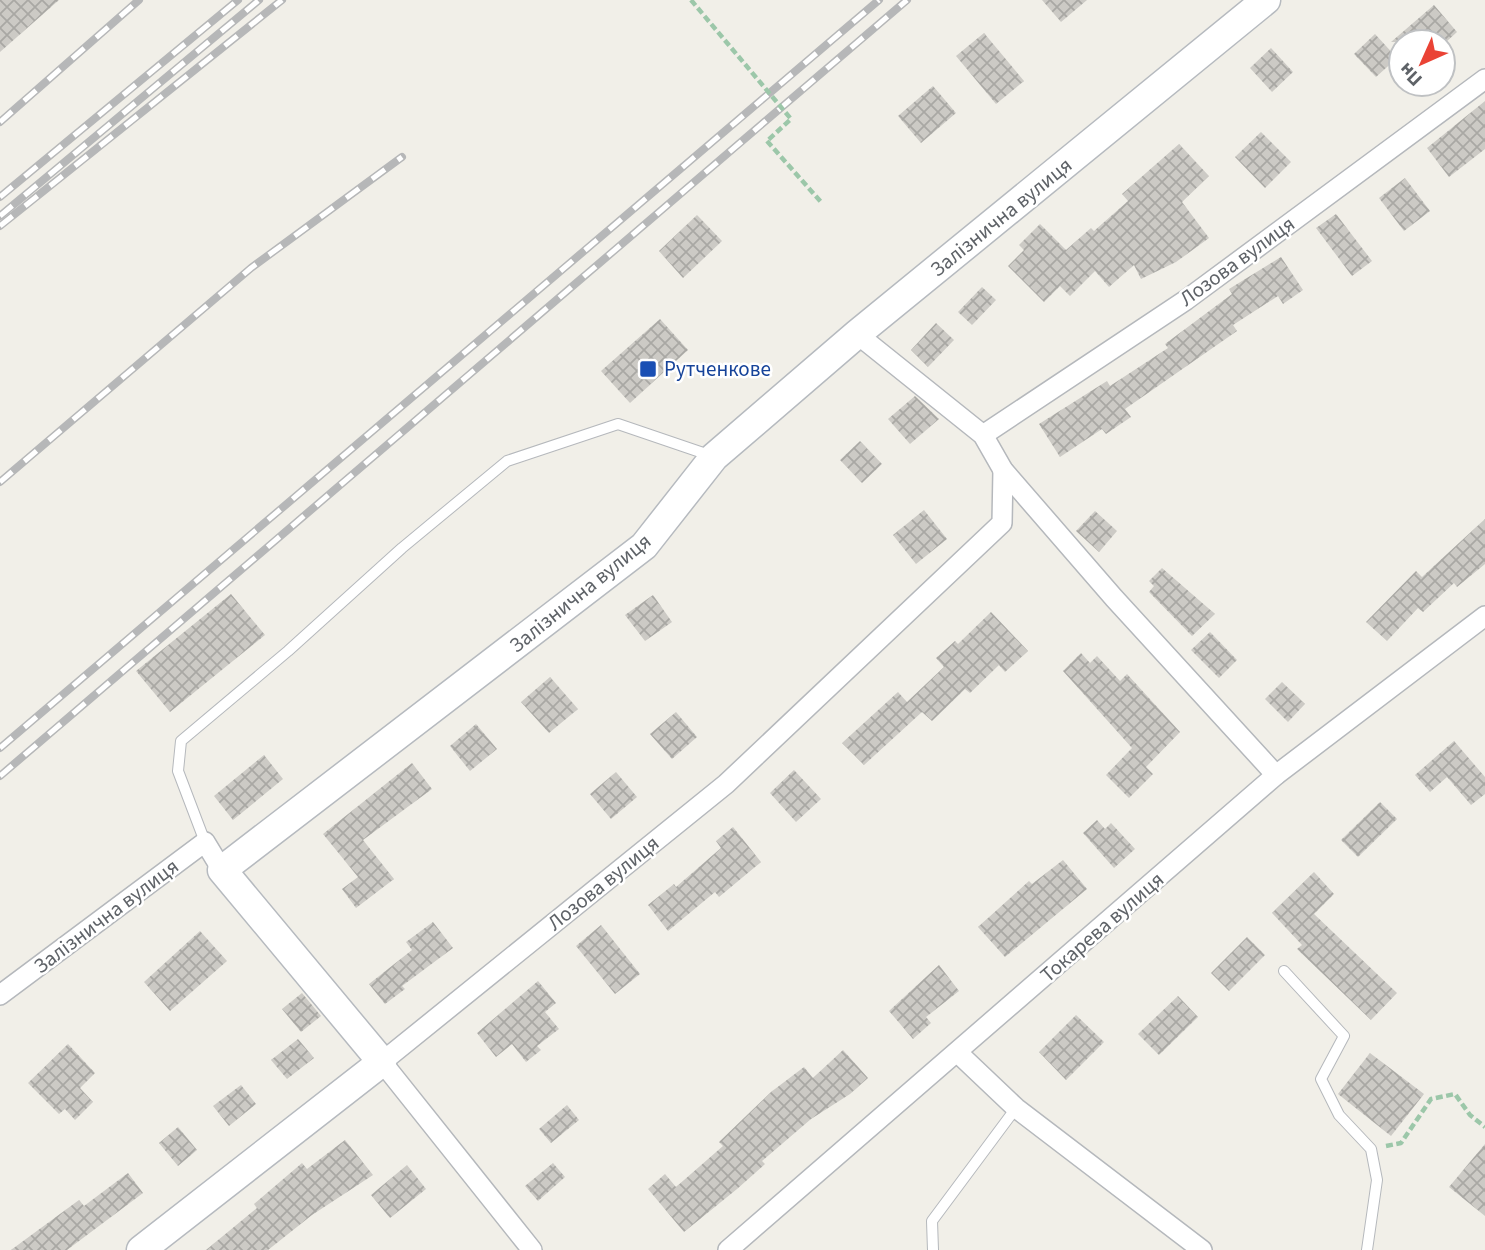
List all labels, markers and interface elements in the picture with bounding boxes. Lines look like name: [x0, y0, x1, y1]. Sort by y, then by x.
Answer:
north arrow: [1387, 28, 1457, 98]
text: Пн: [1393, 56, 1429, 92]
street label: Залізнична вулиця: [924, 150, 1078, 284]
street label: Лозова вулиця: [1173, 209, 1301, 313]
place label: Рутченкове: [664, 354, 771, 384]
marker: Рутченкове: [638, 359, 658, 379]
street label: Залізнична вулиця: [503, 526, 657, 660]
street label: Лозова вулиця: [541, 828, 665, 938]
street label: Залізнична вулиця: [27, 851, 185, 981]
street label: Токарева вулиця: [1034, 865, 1170, 989]

